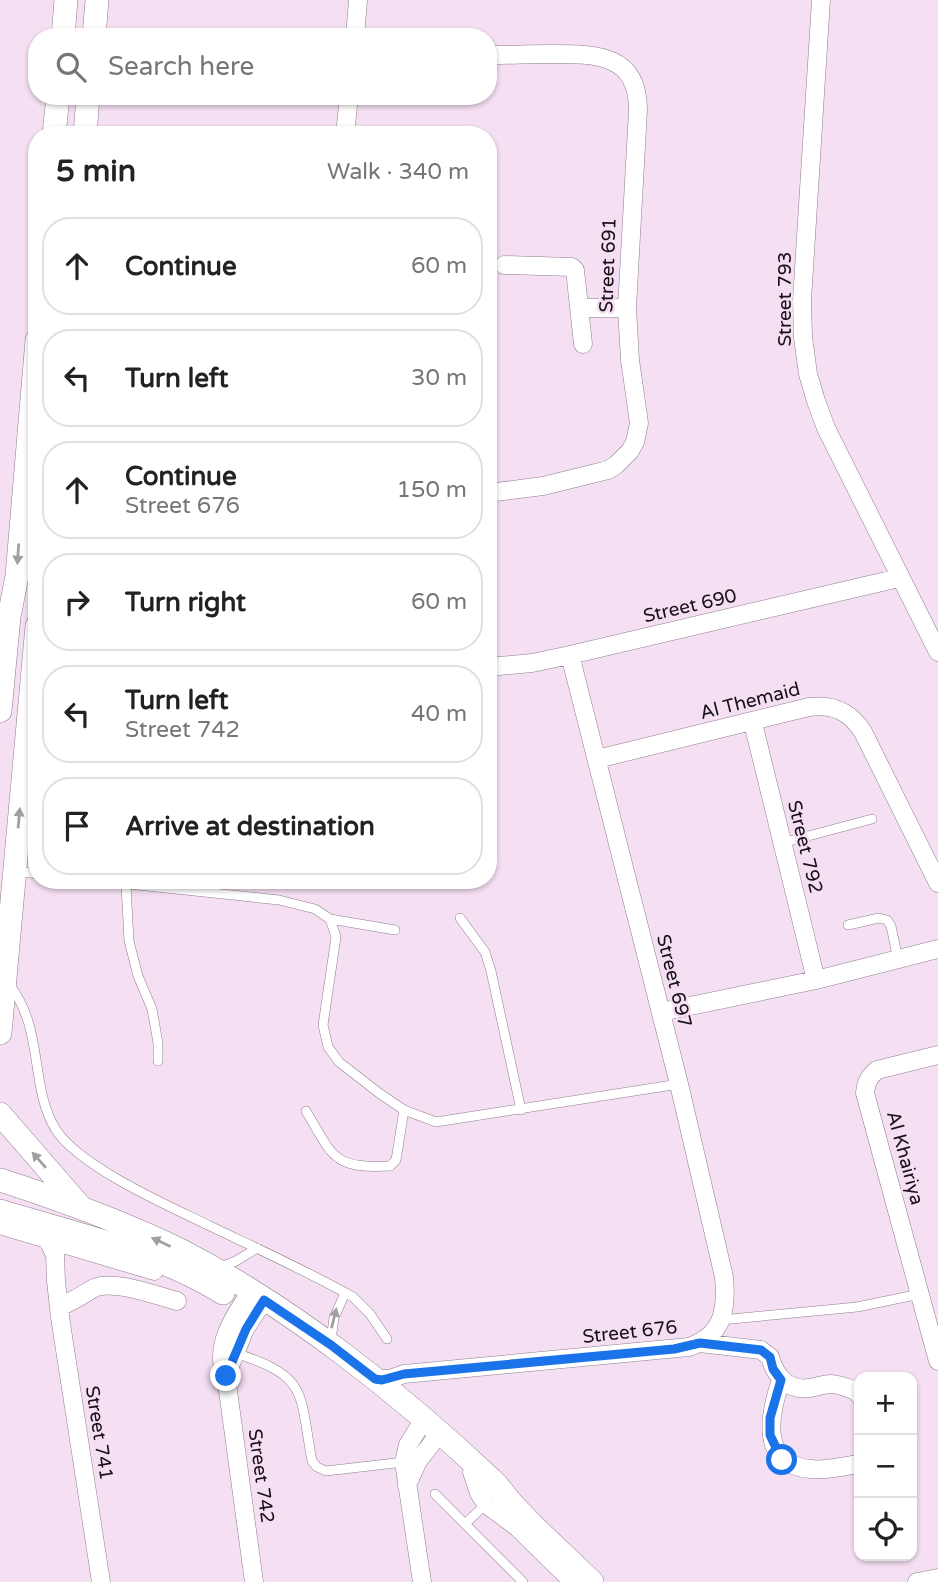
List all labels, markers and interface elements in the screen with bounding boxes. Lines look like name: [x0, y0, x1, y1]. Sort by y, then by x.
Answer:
search box: [28, 28, 497, 105]
icon: search: [52, 48, 90, 86]
text: Search here: [108, 51, 254, 82]
text: 5 min: [56, 153, 136, 190]
text: Walk · 340 m: [327, 158, 469, 186]
street label: Street 691: [595, 217, 621, 313]
icon: ahead: [58, 247, 96, 285]
text: Continue: [125, 251, 237, 282]
street label: Street 793: [774, 251, 796, 347]
text: 60 m: [411, 252, 467, 280]
icon: left: [58, 359, 96, 397]
text: Turn left: [125, 363, 228, 394]
text: 30 m: [411, 364, 467, 392]
text: Continue: [125, 461, 237, 492]
icon: ahead: [58, 471, 96, 509]
text: 150 m: [397, 476, 467, 504]
text: Street 676: [125, 492, 240, 520]
one-way arrow: [12, 543, 23, 565]
icon: right: [58, 583, 96, 621]
street label: Street 690: [641, 585, 739, 627]
text: Turn right: [125, 587, 246, 618]
text: 60 m: [411, 588, 467, 616]
street label: Al Themaid: [698, 678, 802, 724]
text: Turn left: [125, 685, 228, 716]
icon: left: [58, 695, 96, 733]
text: 40 m: [411, 700, 467, 728]
text: Street 742: [125, 716, 240, 744]
street label: Street 792: [783, 798, 827, 896]
one-way arrow: [14, 807, 25, 829]
icon: arrive: [58, 807, 96, 845]
text: Arrive at destination: [125, 811, 375, 842]
street label: Street 697: [652, 932, 696, 1030]
street label: Al Khairiya: [882, 1109, 928, 1207]
one-way arrow: [32, 1152, 47, 1169]
one-way arrow: [151, 1236, 171, 1247]
one-way arrow: [330, 1307, 340, 1328]
street label: Street 676: [582, 1316, 678, 1348]
route end: [210, 1360, 241, 1391]
map controls: [854, 1372, 917, 1561]
button: +: [854, 1372, 917, 1435]
street label: Street 741: [81, 1384, 117, 1482]
street label: Street 742: [243, 1427, 279, 1525]
button: −: [854, 1435, 917, 1498]
route start: [766, 1444, 797, 1475]
button: locate: [854, 1498, 917, 1561]

